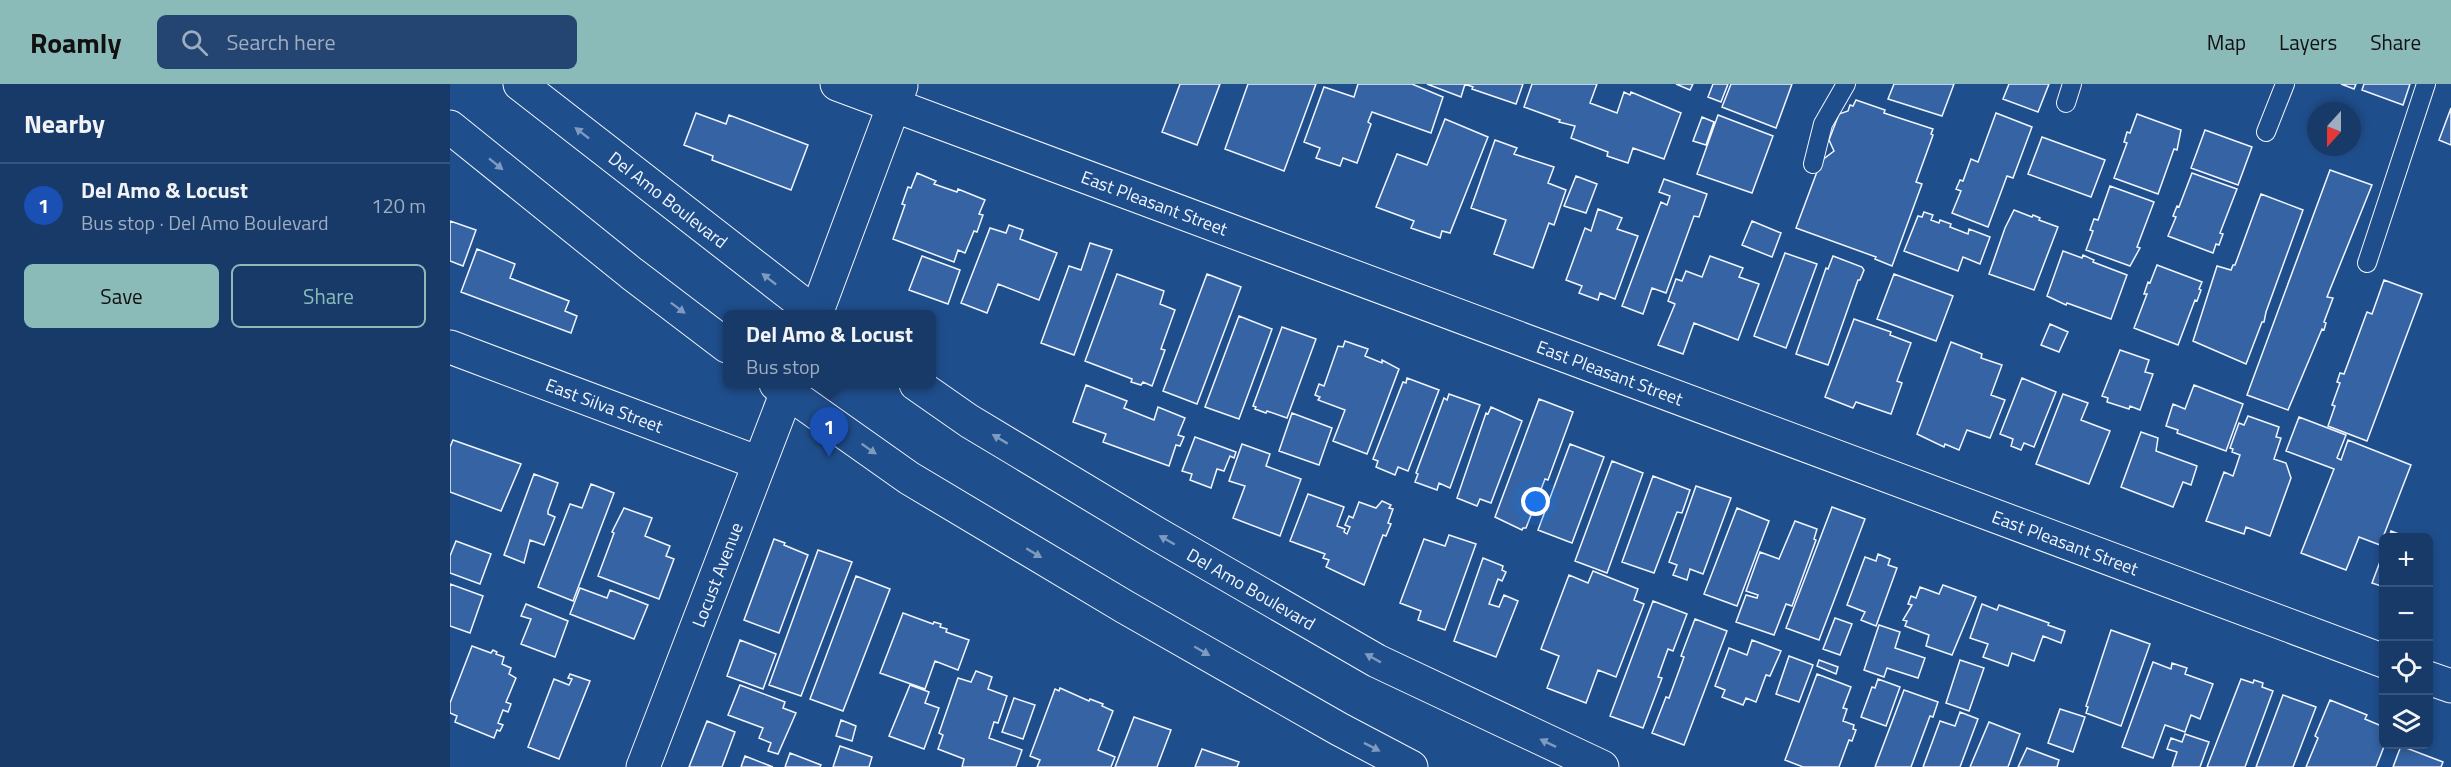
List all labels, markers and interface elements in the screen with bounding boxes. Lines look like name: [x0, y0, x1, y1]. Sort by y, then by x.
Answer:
search box: [157, 15, 577, 69]
text: Roamly: [30, 21, 121, 64]
text: Search here: [226, 25, 336, 59]
icon: search: [178, 26, 211, 59]
text: Map: [2207, 26, 2246, 58]
text: Layers: [2279, 26, 2337, 58]
text: Share: [2370, 26, 2421, 58]
north arrow: [2307, 102, 2361, 156]
text: Nearby: [24, 104, 105, 143]
one-way arrow: [575, 128, 590, 140]
street label: Del Amo Boulevard: [603, 144, 734, 254]
one-way arrow: [488, 157, 503, 169]
street label: East Pleasant Street: [1078, 163, 1232, 242]
text: Del Amo & Locust: [81, 173, 248, 207]
text: 1: [38, 190, 49, 221]
text: 120 m: [371, 190, 426, 221]
text: Bus stop · Del Amo Boulevard: [81, 207, 329, 238]
button: Save: [24, 264, 219, 328]
button: Share: [231, 264, 426, 328]
one-way arrow: [762, 273, 777, 285]
one-way arrow: [670, 302, 685, 314]
popup: [723, 310, 936, 388]
text: Del Amo & Locust: [746, 317, 913, 351]
street label: East Pleasant Street: [1533, 333, 1688, 412]
text: Bus stop: [746, 351, 820, 382]
street label: East Silva Street: [542, 371, 668, 440]
pin: 1: [810, 408, 848, 457]
one-way arrow: [992, 434, 1008, 445]
one-way arrow: [860, 443, 876, 455]
your location: [1521, 487, 1550, 516]
street label: East Pleasant Street: [1988, 503, 2143, 582]
street label: Locust Avenue: [684, 518, 749, 631]
map controls: [2379, 533, 2433, 749]
button: +: [2379, 533, 2433, 587]
one-way arrow: [1159, 535, 1176, 545]
street label: Del Amo Boulevard: [1182, 541, 1321, 636]
one-way arrow: [1026, 547, 1042, 558]
button: −: [2379, 587, 2433, 641]
button: locate: [2379, 641, 2433, 695]
one-way arrow: [1194, 646, 1211, 656]
one-way arrow: [1364, 653, 1381, 663]
button: layers: [2379, 695, 2433, 749]
one-way arrow: [1540, 739, 1557, 748]
one-way arrow: [1364, 742, 1381, 751]

